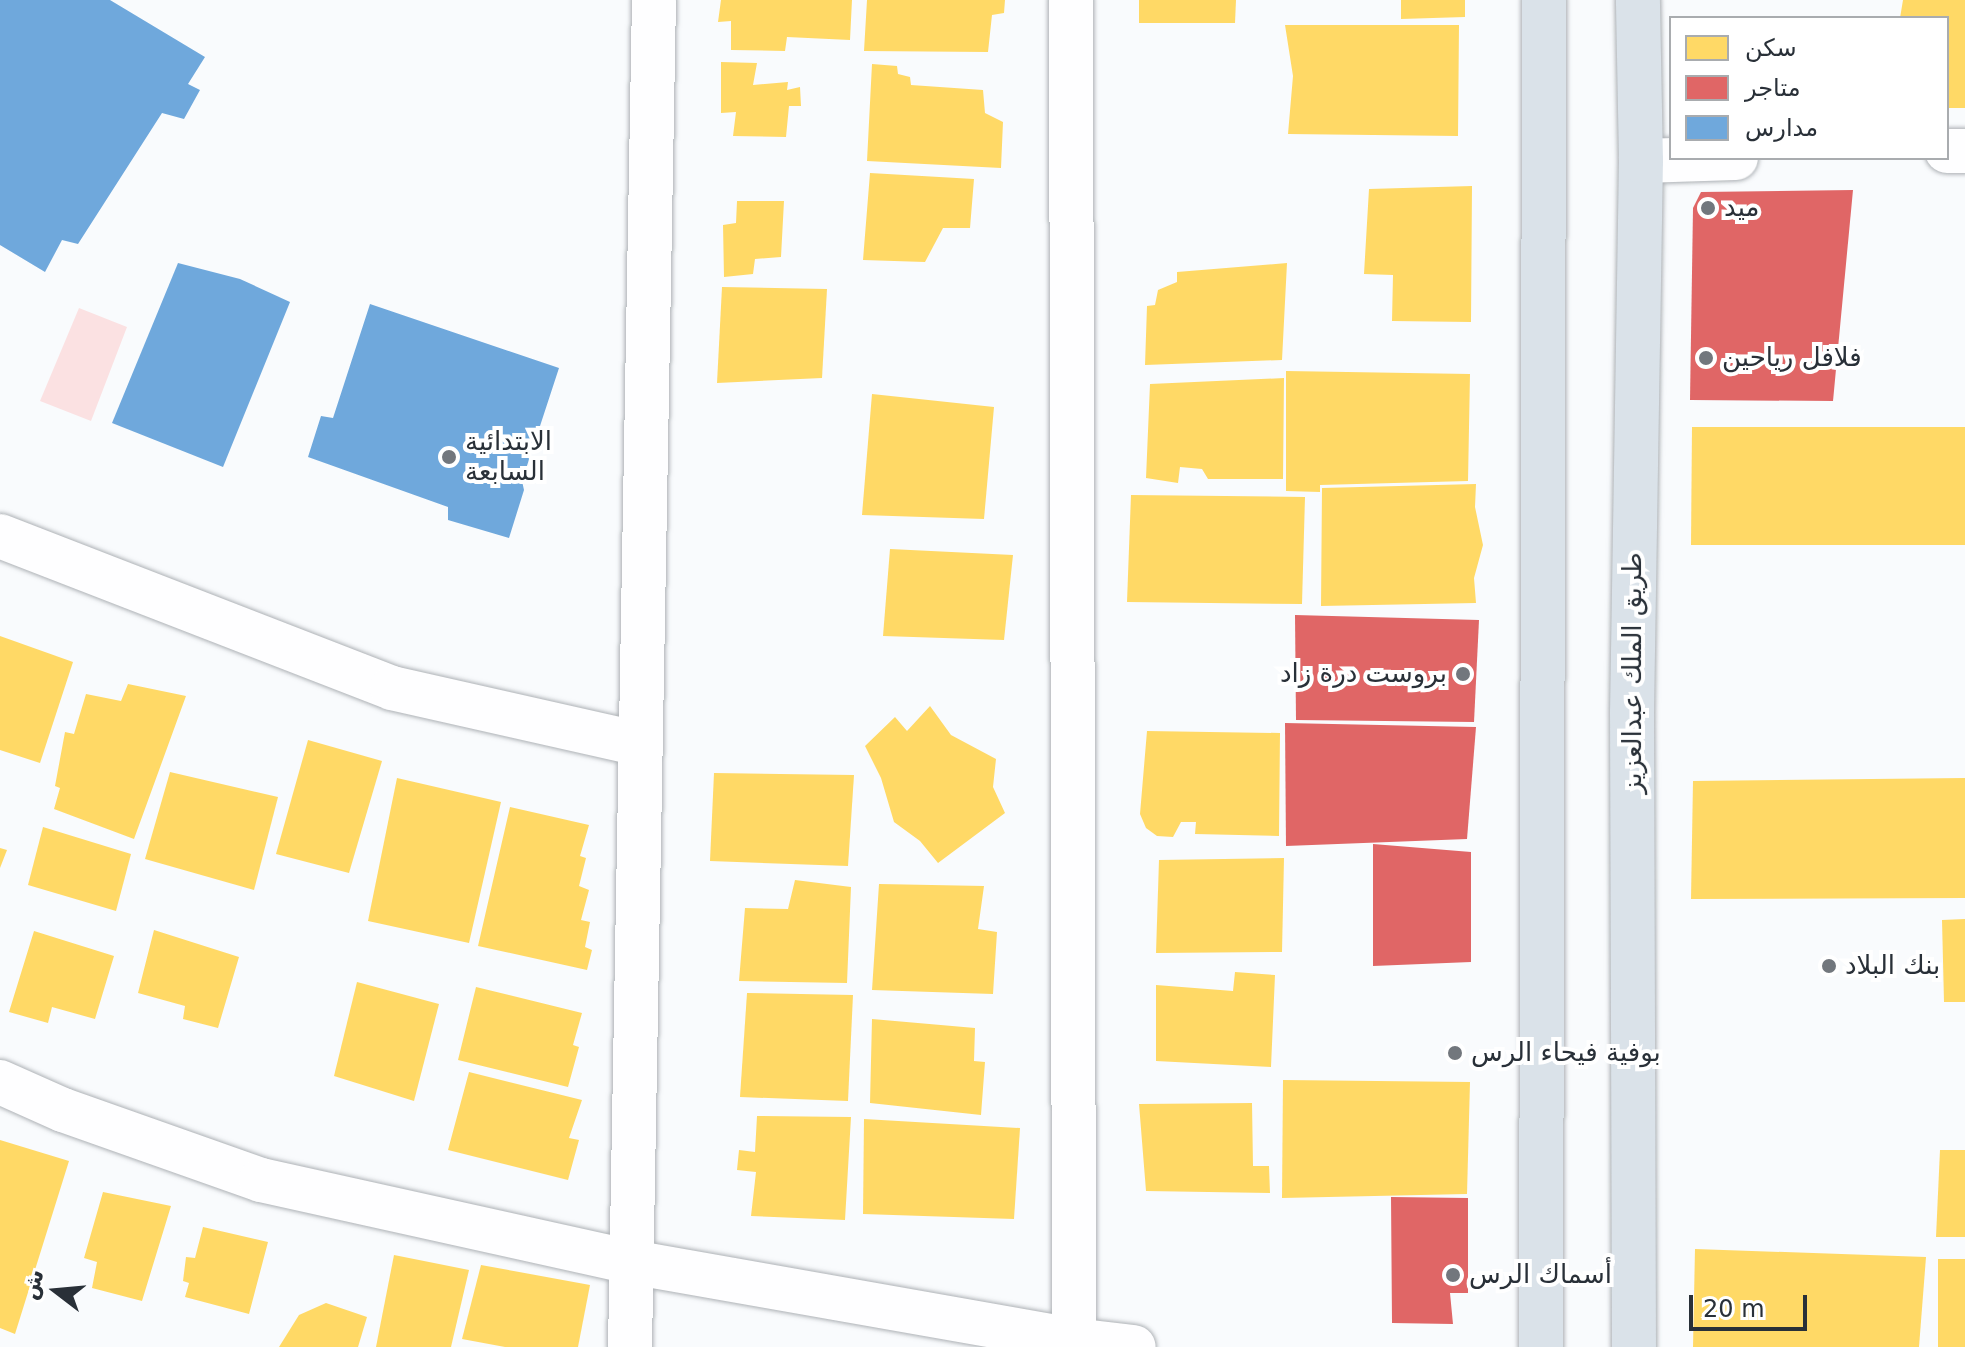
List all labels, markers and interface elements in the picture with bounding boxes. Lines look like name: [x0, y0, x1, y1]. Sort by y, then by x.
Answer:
legend: [1669, 16, 1949, 160]
text: سكن: [1745, 34, 1797, 62]
text: متاجر: [1745, 74, 1801, 102]
text: مدارس: [1745, 114, 1818, 142]
place label: ميد: [1724, 192, 1759, 224]
marker: ميد: [1699, 199, 1717, 217]
place label: فلافل رياحين: [1722, 342, 1862, 374]
marker: فلافل رياحين: [1697, 349, 1715, 367]
place label: الابتدائية السابعة: [465, 426, 552, 488]
marker: الابتدائية السابعة: [440, 448, 458, 466]
street label: طريق الملك عبدالعزيز: [1617, 552, 1649, 794]
place label: بروست درة زاد: [1280, 658, 1447, 690]
marker: بروست درة زاد: [1454, 665, 1472, 683]
place label: بنك البلاد: [1845, 950, 1940, 982]
marker: بنك البلاد: [1820, 957, 1838, 975]
place label: بوفية فيحاء الرس: [1471, 1037, 1661, 1069]
marker: بوفية فيحاء الرس: [1446, 1044, 1464, 1062]
north arrow: [16, 1251, 96, 1331]
place label: أسماك الرس: [1469, 1259, 1612, 1291]
text: ش: [16, 1266, 49, 1302]
marker: أسماك الرس: [1444, 1266, 1462, 1284]
scale bar: [1693, 1279, 1811, 1329]
text: 20 m: [1703, 1295, 1765, 1323]

